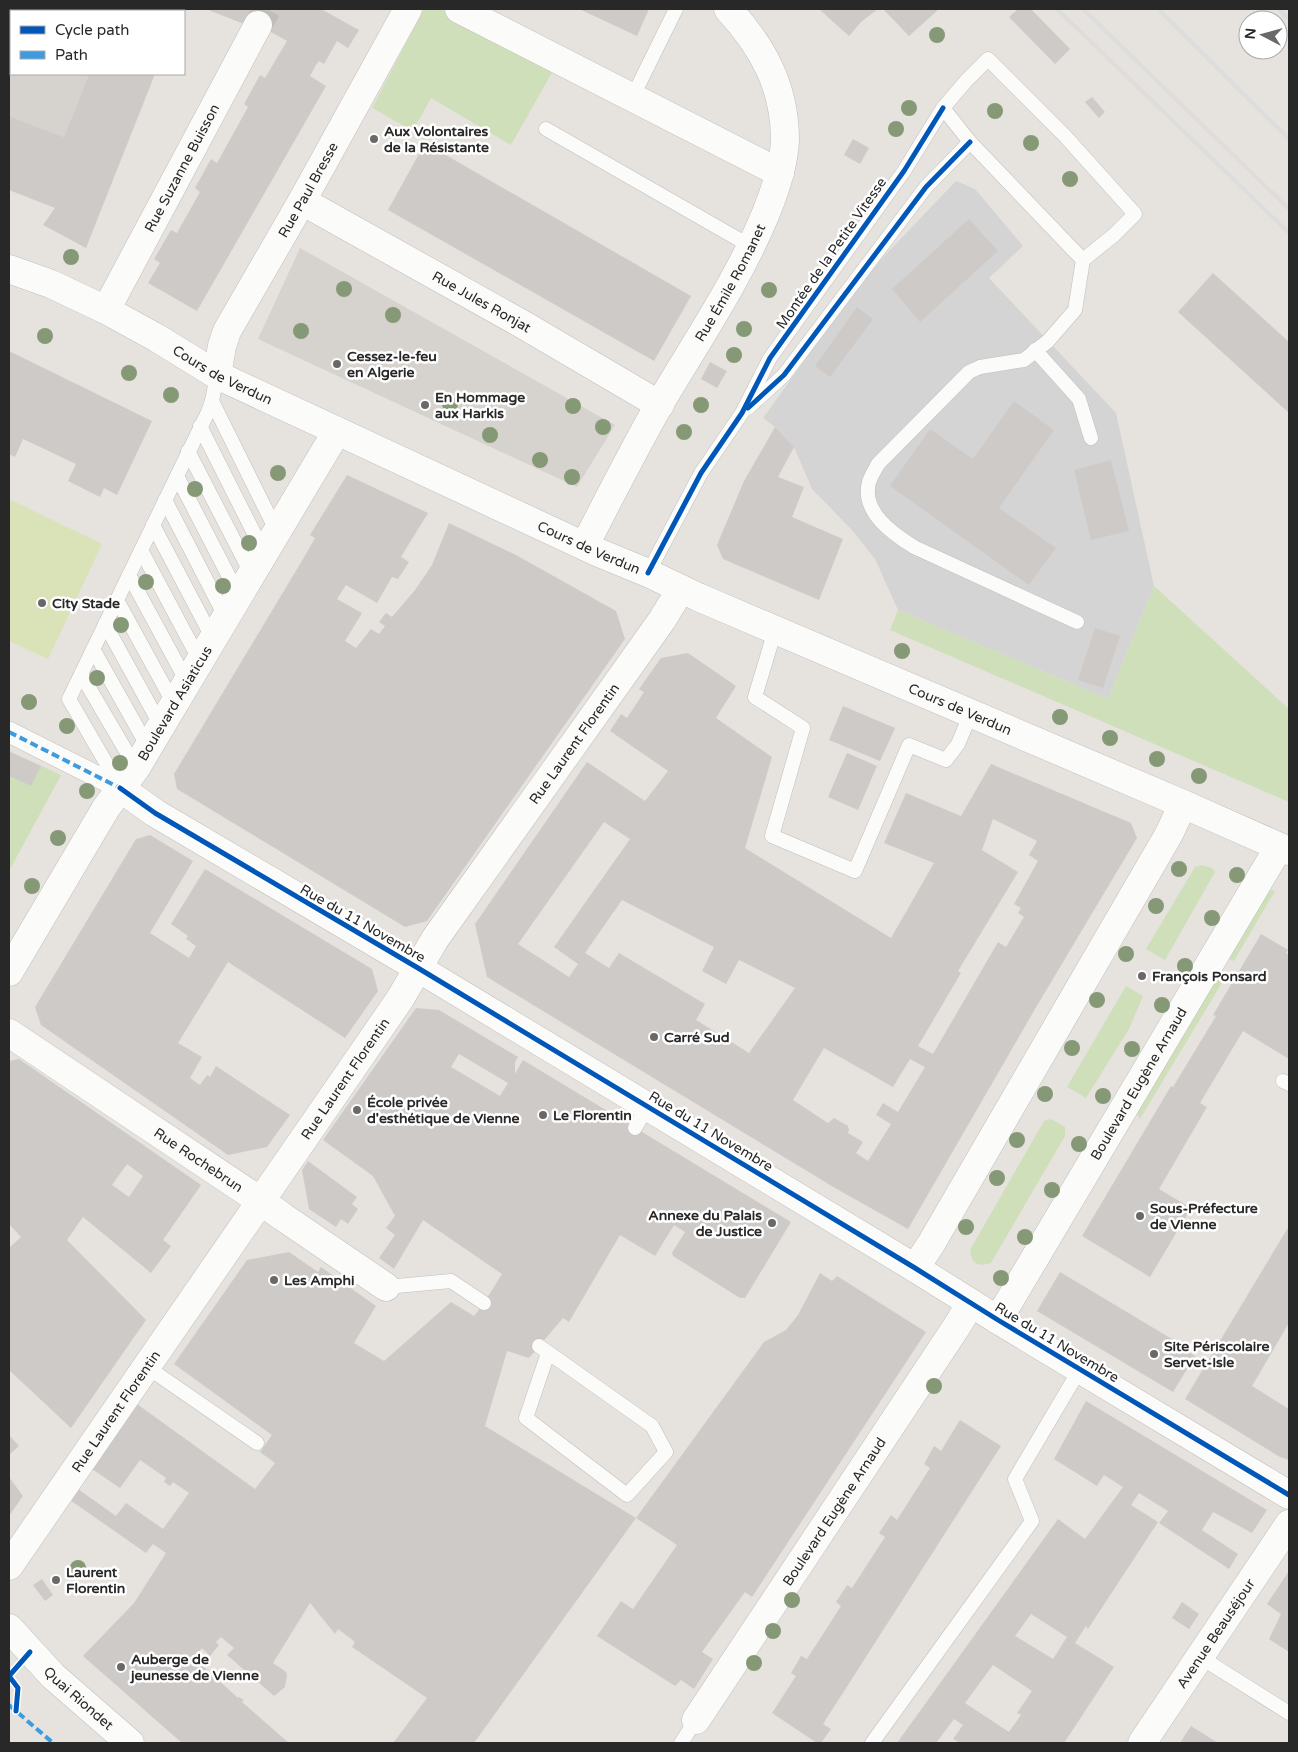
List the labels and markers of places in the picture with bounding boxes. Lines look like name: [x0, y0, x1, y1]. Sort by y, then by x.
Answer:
place label: Aux Volontaires de la Résistante: [384, 123, 489, 156]
marker: Aux Volontaires de la Résistante: [368, 133, 380, 145]
place label: Cessez-le-feu en Algerie: [347, 348, 437, 381]
marker: Cessez-le-feu en Algerie: [331, 358, 343, 370]
place label: En Hommage aux Harkis: [435, 389, 525, 422]
marker: En Hommage aux Harkis: [419, 399, 431, 411]
place label: City Stade: [52, 595, 120, 612]
marker: City Stade: [36, 597, 48, 609]
place label: François Ponsard: [1152, 968, 1267, 985]
marker: François Ponsard: [1136, 970, 1148, 982]
place label: Carré Sud: [664, 1029, 730, 1046]
marker: Carré Sud: [648, 1031, 660, 1043]
place label: École privée d'esthétique de Vienne: [367, 1094, 520, 1127]
marker: École privée d'esthétique de Vienne: [351, 1104, 363, 1116]
place label: Le Florentin: [553, 1107, 632, 1124]
marker: Le Florentin: [537, 1109, 549, 1121]
place label: Sous-Préfecture de Vienne: [1150, 1200, 1258, 1233]
place label: Annexe du Palais de Justice: [648, 1207, 762, 1240]
marker: Sous-Préfecture de Vienne: [1134, 1210, 1146, 1222]
marker: Annexe du Palais de Justice: [766, 1217, 778, 1229]
place label: Les Amphi: [284, 1272, 354, 1289]
marker: Les Amphi: [268, 1274, 280, 1286]
place label: Site Périscolaire Servet-Isle: [1164, 1338, 1269, 1371]
marker: Site Périscolaire Servet-Isle: [1148, 1348, 1160, 1360]
place label: Laurent Florentin: [66, 1564, 125, 1597]
marker: Laurent Florentin: [50, 1574, 62, 1586]
place label: Auberge de jeunesse de Vienne: [130, 1651, 259, 1684]
marker: Auberge de jeunesse de Vienne: [115, 1661, 127, 1673]

